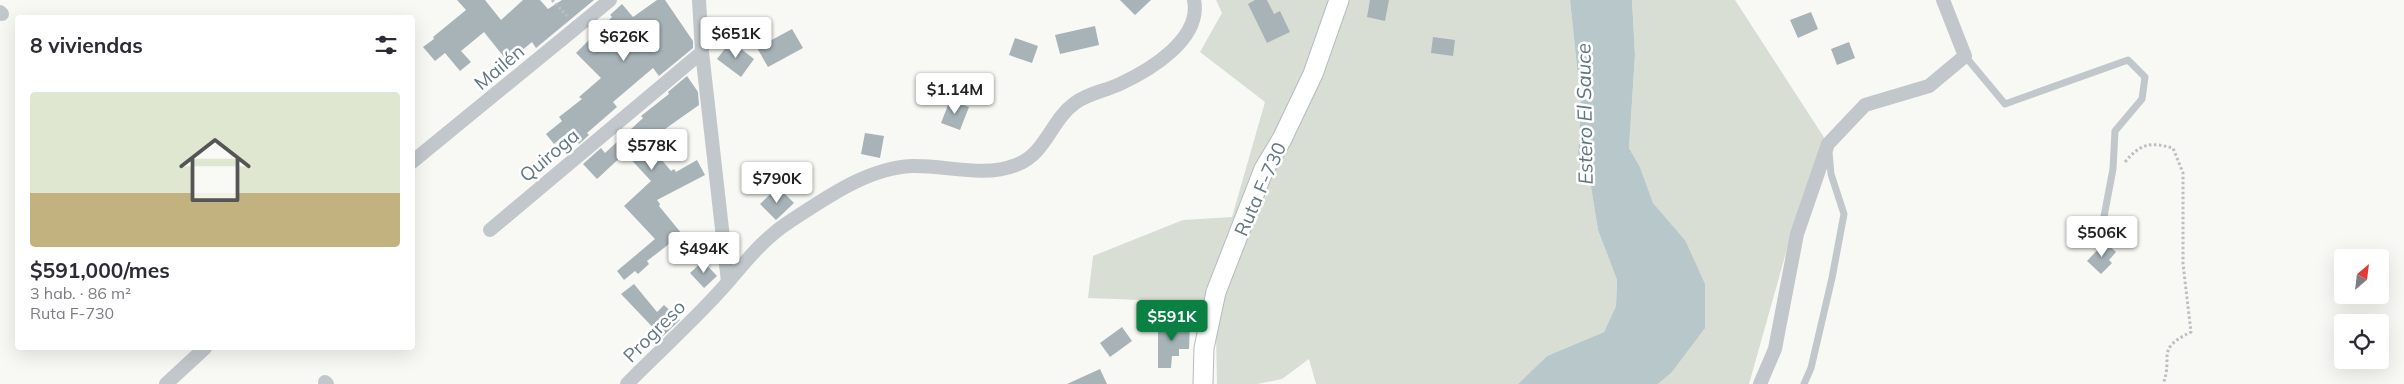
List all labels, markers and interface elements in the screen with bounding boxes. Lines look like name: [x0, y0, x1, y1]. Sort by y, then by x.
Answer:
pin: $651K: [701, 17, 771, 59]
pin: $626K: [589, 20, 659, 62]
text: $651K: [711, 23, 761, 43]
text: $626K: [599, 26, 649, 46]
icon: filters: [372, 31, 400, 59]
text: 8 viviendas: [30, 32, 143, 58]
street label: Mailén: [469, 39, 529, 95]
water label: Estero El Sauce: [1570, 43, 1598, 185]
pin: $1.14M: [914, 72, 996, 115]
text: $1.14M: [927, 79, 983, 99]
street label: Quiroga: [514, 123, 584, 187]
icon: home: [170, 125, 260, 215]
pin: $578K: [617, 128, 687, 171]
text: $578K: [627, 135, 677, 155]
street label: Ruta F-730: [1229, 138, 1291, 240]
pin: $790K: [742, 162, 812, 204]
text: $790K: [752, 168, 802, 188]
pin: $506K: [2067, 216, 2137, 258]
text: $506K: [2077, 222, 2127, 242]
pin: $494K: [669, 232, 739, 274]
text: $494K: [679, 238, 729, 258]
north arrow: [2334, 249, 2389, 304]
map controls: [2334, 249, 2389, 369]
text: $591,000/mes: [30, 257, 170, 283]
text: 3 hab. · 86 m²: [30, 283, 131, 303]
street label: Progreso: [618, 295, 690, 367]
pin: $591K: [1137, 300, 1207, 342]
text: Ruta F-730: [30, 303, 114, 323]
text: $591K: [1147, 306, 1197, 326]
button: locate: [2334, 314, 2389, 369]

